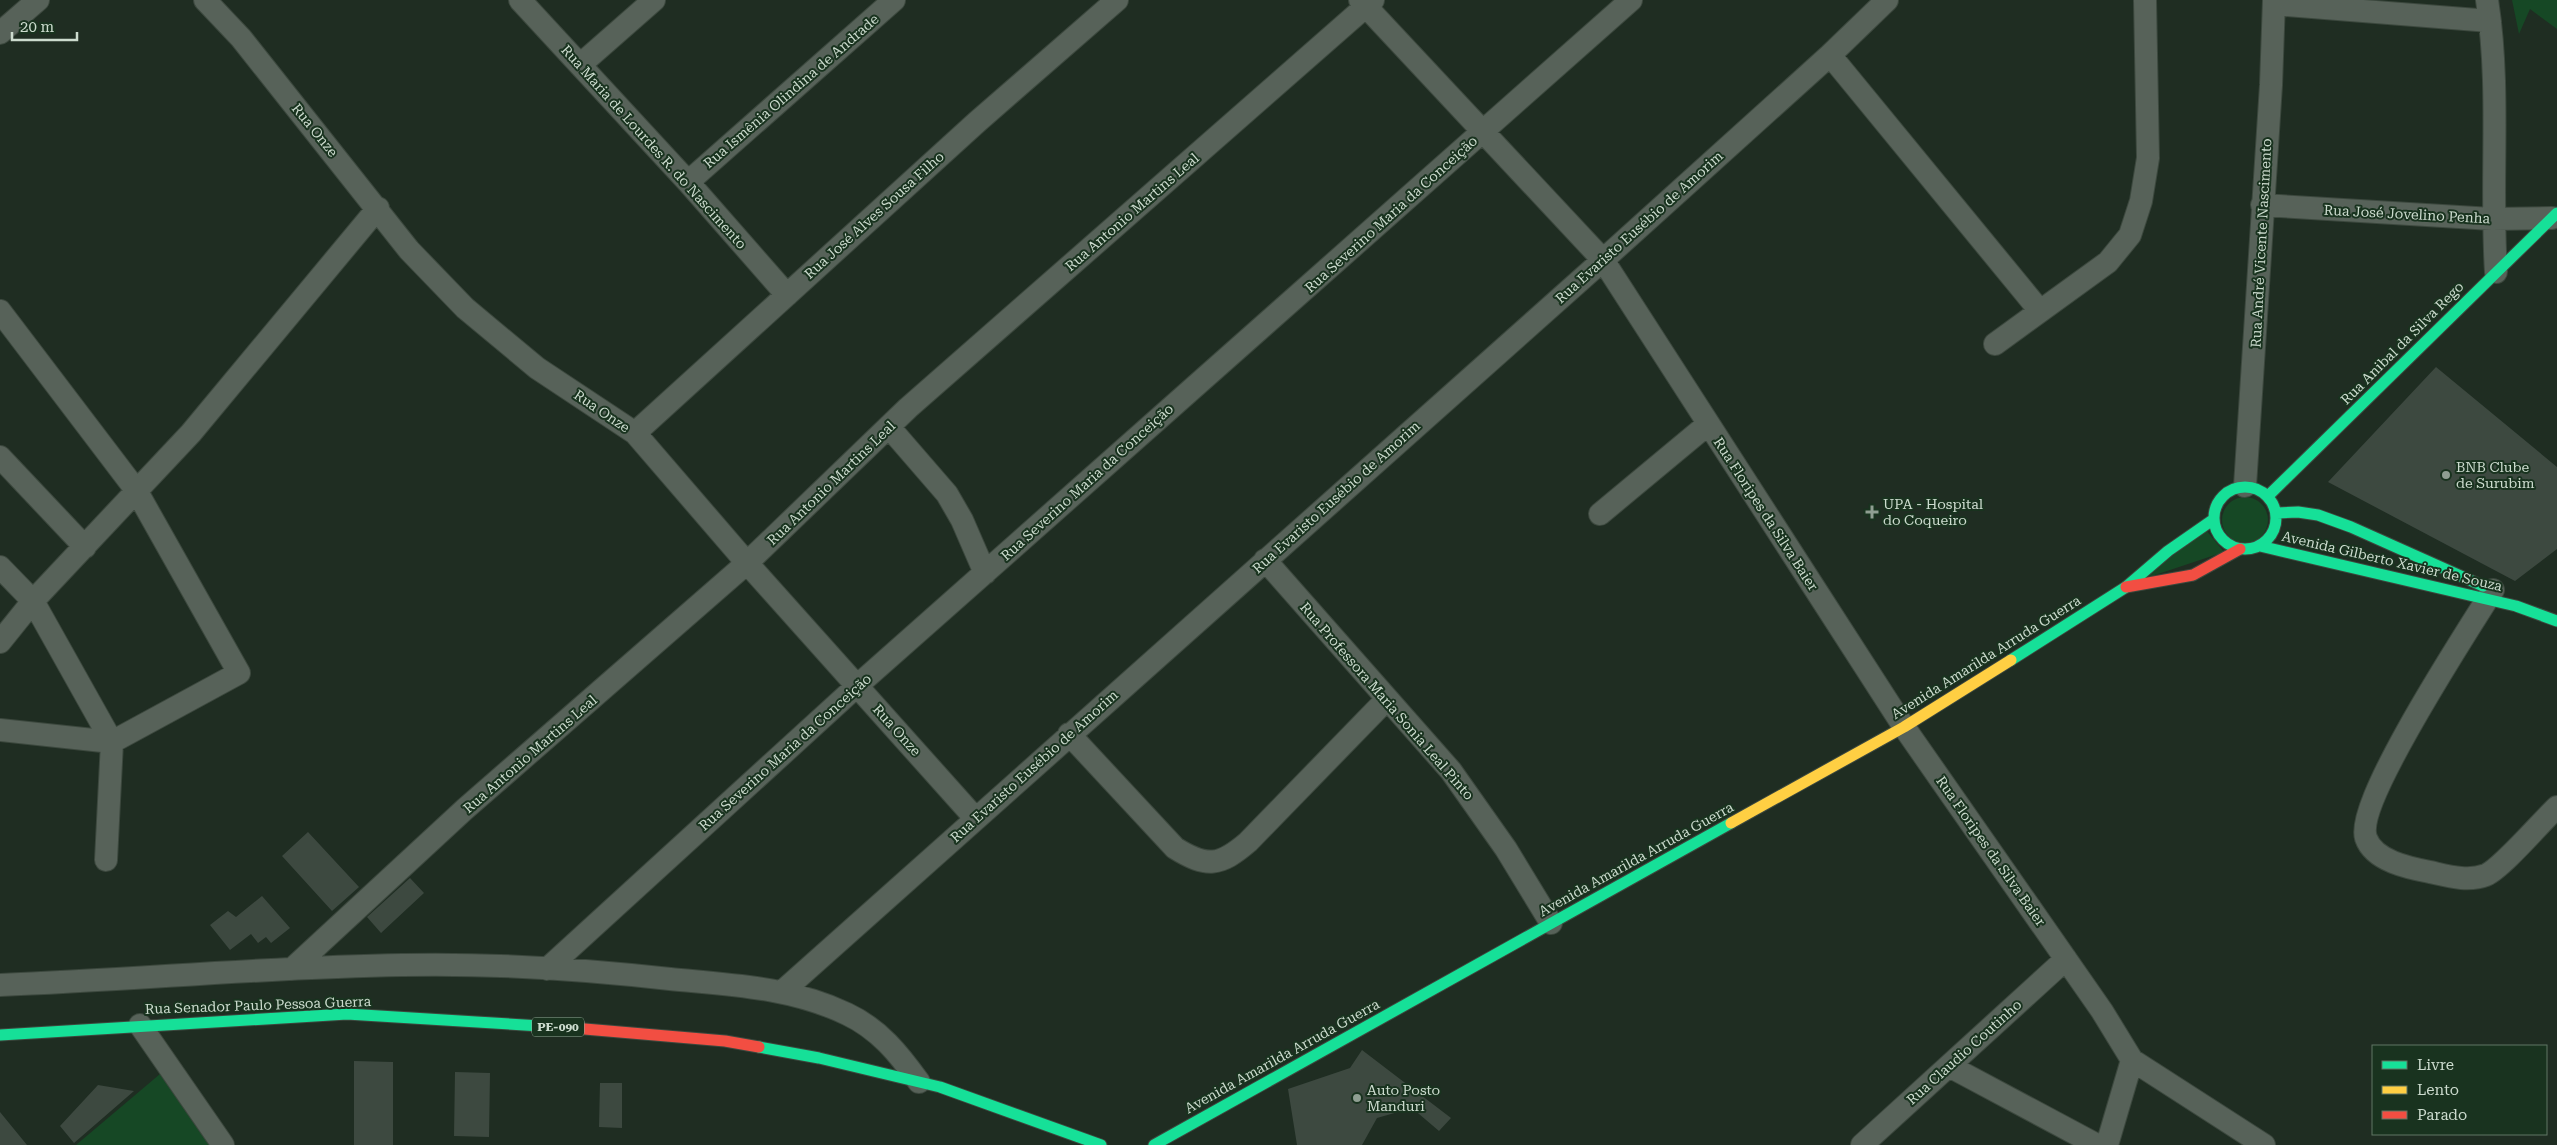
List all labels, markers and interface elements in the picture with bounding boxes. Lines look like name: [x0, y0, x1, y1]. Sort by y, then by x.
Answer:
scale bar: [12, 10, 78, 42]
street label: Rua Ismênia Olindina de Andrade: [700, 10, 882, 171]
text: 20 m: [20, 18, 55, 36]
street label: Rua Maria de Lourdes R. do Nascimento: [558, 42, 750, 252]
street label: Rua Onze: [289, 100, 341, 160]
street label: Rua Severino Maria da Conceição: [1301, 132, 1481, 296]
street label: Rua André Vicente Nascimento: [2248, 138, 2274, 348]
street label: Rua Evaristo Eusébio de Amorim: [1552, 147, 1726, 306]
street label: Rua José Alves Sousa Filho: [801, 148, 947, 282]
street label: Rua Antonio Martins Leal: [1062, 149, 1202, 274]
street label: Rua José Jovelino Penha: [2323, 202, 2491, 226]
street label: Rua Anibal da Silva Rego: [2337, 278, 2467, 408]
street label: Rua Onze: [571, 387, 633, 436]
street label: Rua Severino Maria da Conceição: [997, 400, 1177, 564]
street label: Rua Antonio Martins Leal: [764, 417, 899, 548]
street label: Rua Evaristo Eusébio de Amorim: [1249, 417, 1423, 576]
street label: Rua Floripes da Silva Baier: [1710, 434, 1822, 594]
place label: BNB Clube de Surubim: [2456, 459, 2535, 491]
marker: BNB Clube de Surubim: [2440, 469, 2452, 481]
place label: UPA - Hospital do Coqueiro: [1883, 496, 1984, 528]
marker: UPA - Hospital do Coqueiro: [1865, 505, 1879, 519]
street label: Avenida Gilberto Xavier de Souza: [2280, 528, 2504, 594]
street label: Avenida Amarilda Arruda Guerra: [1888, 592, 2084, 722]
street label: Rua Professora Maria Sonia Leal Pinto: [1297, 599, 1477, 803]
street label: Rua Severino Maria da Conceição: [695, 670, 875, 834]
street label: Rua Evaristo Eusébio de Amorim: [947, 686, 1121, 845]
street label: Rua Antonio Martins Leal: [460, 691, 600, 816]
street label: Rua Onze: [870, 701, 924, 759]
street label: Rua Floripes da Silva Baier: [1933, 773, 2049, 929]
street label: Avenida Amarilda Arruda Guerra: [1536, 798, 1736, 919]
street label: Rua Senador Paulo Pessoa Guerra: [145, 993, 372, 1017]
street label: Avenida Amarilda Arruda Guerra: [1182, 995, 1382, 1116]
street label: Rua Claudio Coutinho: [1903, 996, 2025, 1108]
road number: PE-090: [532, 1018, 584, 1036]
legend: [2372, 1045, 2547, 1135]
text: Livre: [2417, 1056, 2454, 1074]
text: Lento: [2417, 1081, 2459, 1099]
place label: Auto Posto Manduri: [1367, 1082, 1440, 1114]
marker: Auto Posto Manduri: [1351, 1092, 1363, 1104]
text: Parado: [2417, 1106, 2467, 1124]

